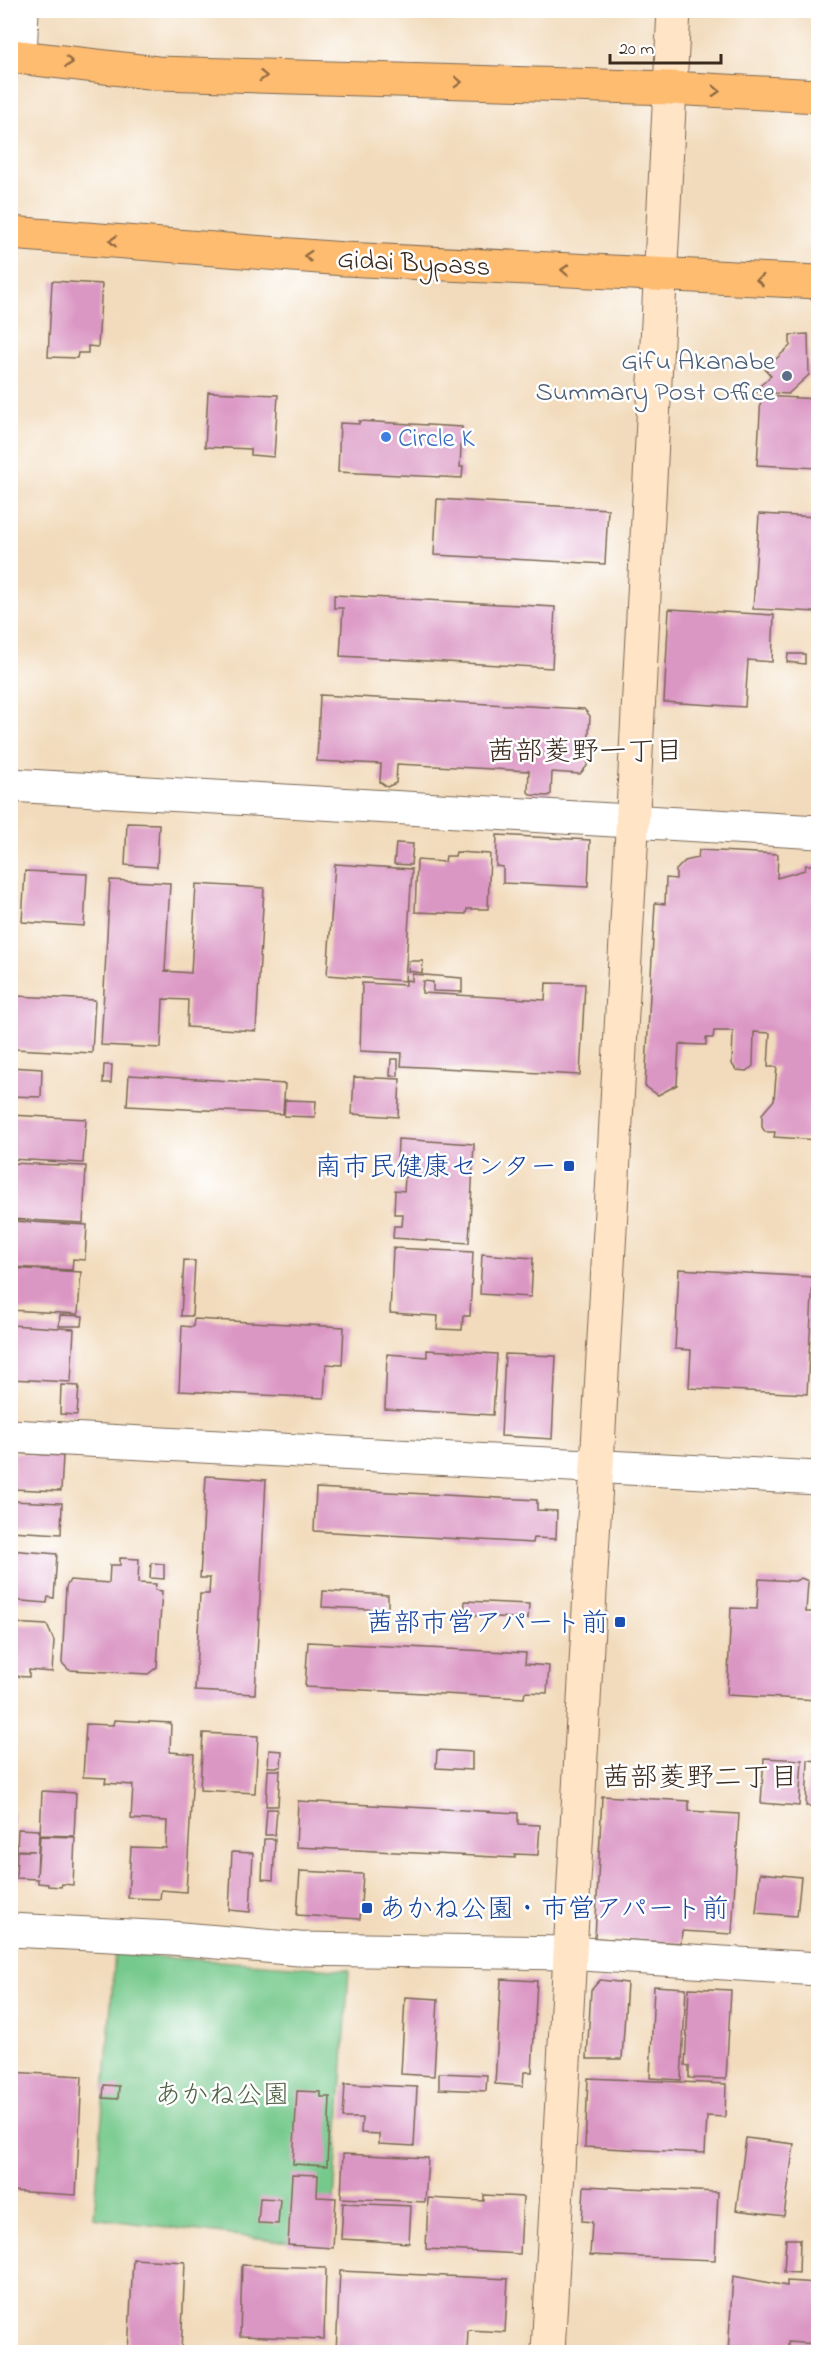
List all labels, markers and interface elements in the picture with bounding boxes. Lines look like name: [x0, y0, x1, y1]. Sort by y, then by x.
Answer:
scale bar: [610, 27, 721, 65]
text: 20 m: [619, 37, 654, 63]
one-way arrow: [64, 56, 73, 68]
one-way arrow: [259, 70, 268, 82]
one-way arrow: [453, 75, 462, 88]
one-way arrow: [711, 84, 720, 97]
one-way arrow: [109, 235, 118, 248]
street label: Gidai Bypass: [336, 241, 491, 288]
one-way arrow: [303, 250, 312, 263]
one-way arrow: [561, 264, 570, 277]
one-way arrow: [756, 273, 765, 286]
place label: Gifu Akanabe Summary Post Office: [536, 343, 776, 413]
marker: Gifu Akanabe Summary Post Office: [780, 369, 794, 383]
place label: Circle K: [398, 420, 475, 459]
marker: Circle K: [379, 430, 393, 444]
district label: 茜部菱野一丁目: [487, 733, 683, 774]
place label: 南市民健康センター: [315, 1149, 557, 1188]
marker: 南市民健康センター: [562, 1159, 576, 1173]
place label: 茜部市営アパート前: [367, 1605, 608, 1644]
marker: 茜部市営アパート前: [613, 1615, 627, 1629]
district label: 茜部菱野二丁目: [602, 1759, 798, 1800]
place label: あかね公園・市営アパート前: [379, 1891, 728, 1930]
marker: あかね公園・市営アパート前: [360, 1901, 374, 1915]
park label: あかね公園: [155, 2077, 290, 2116]

